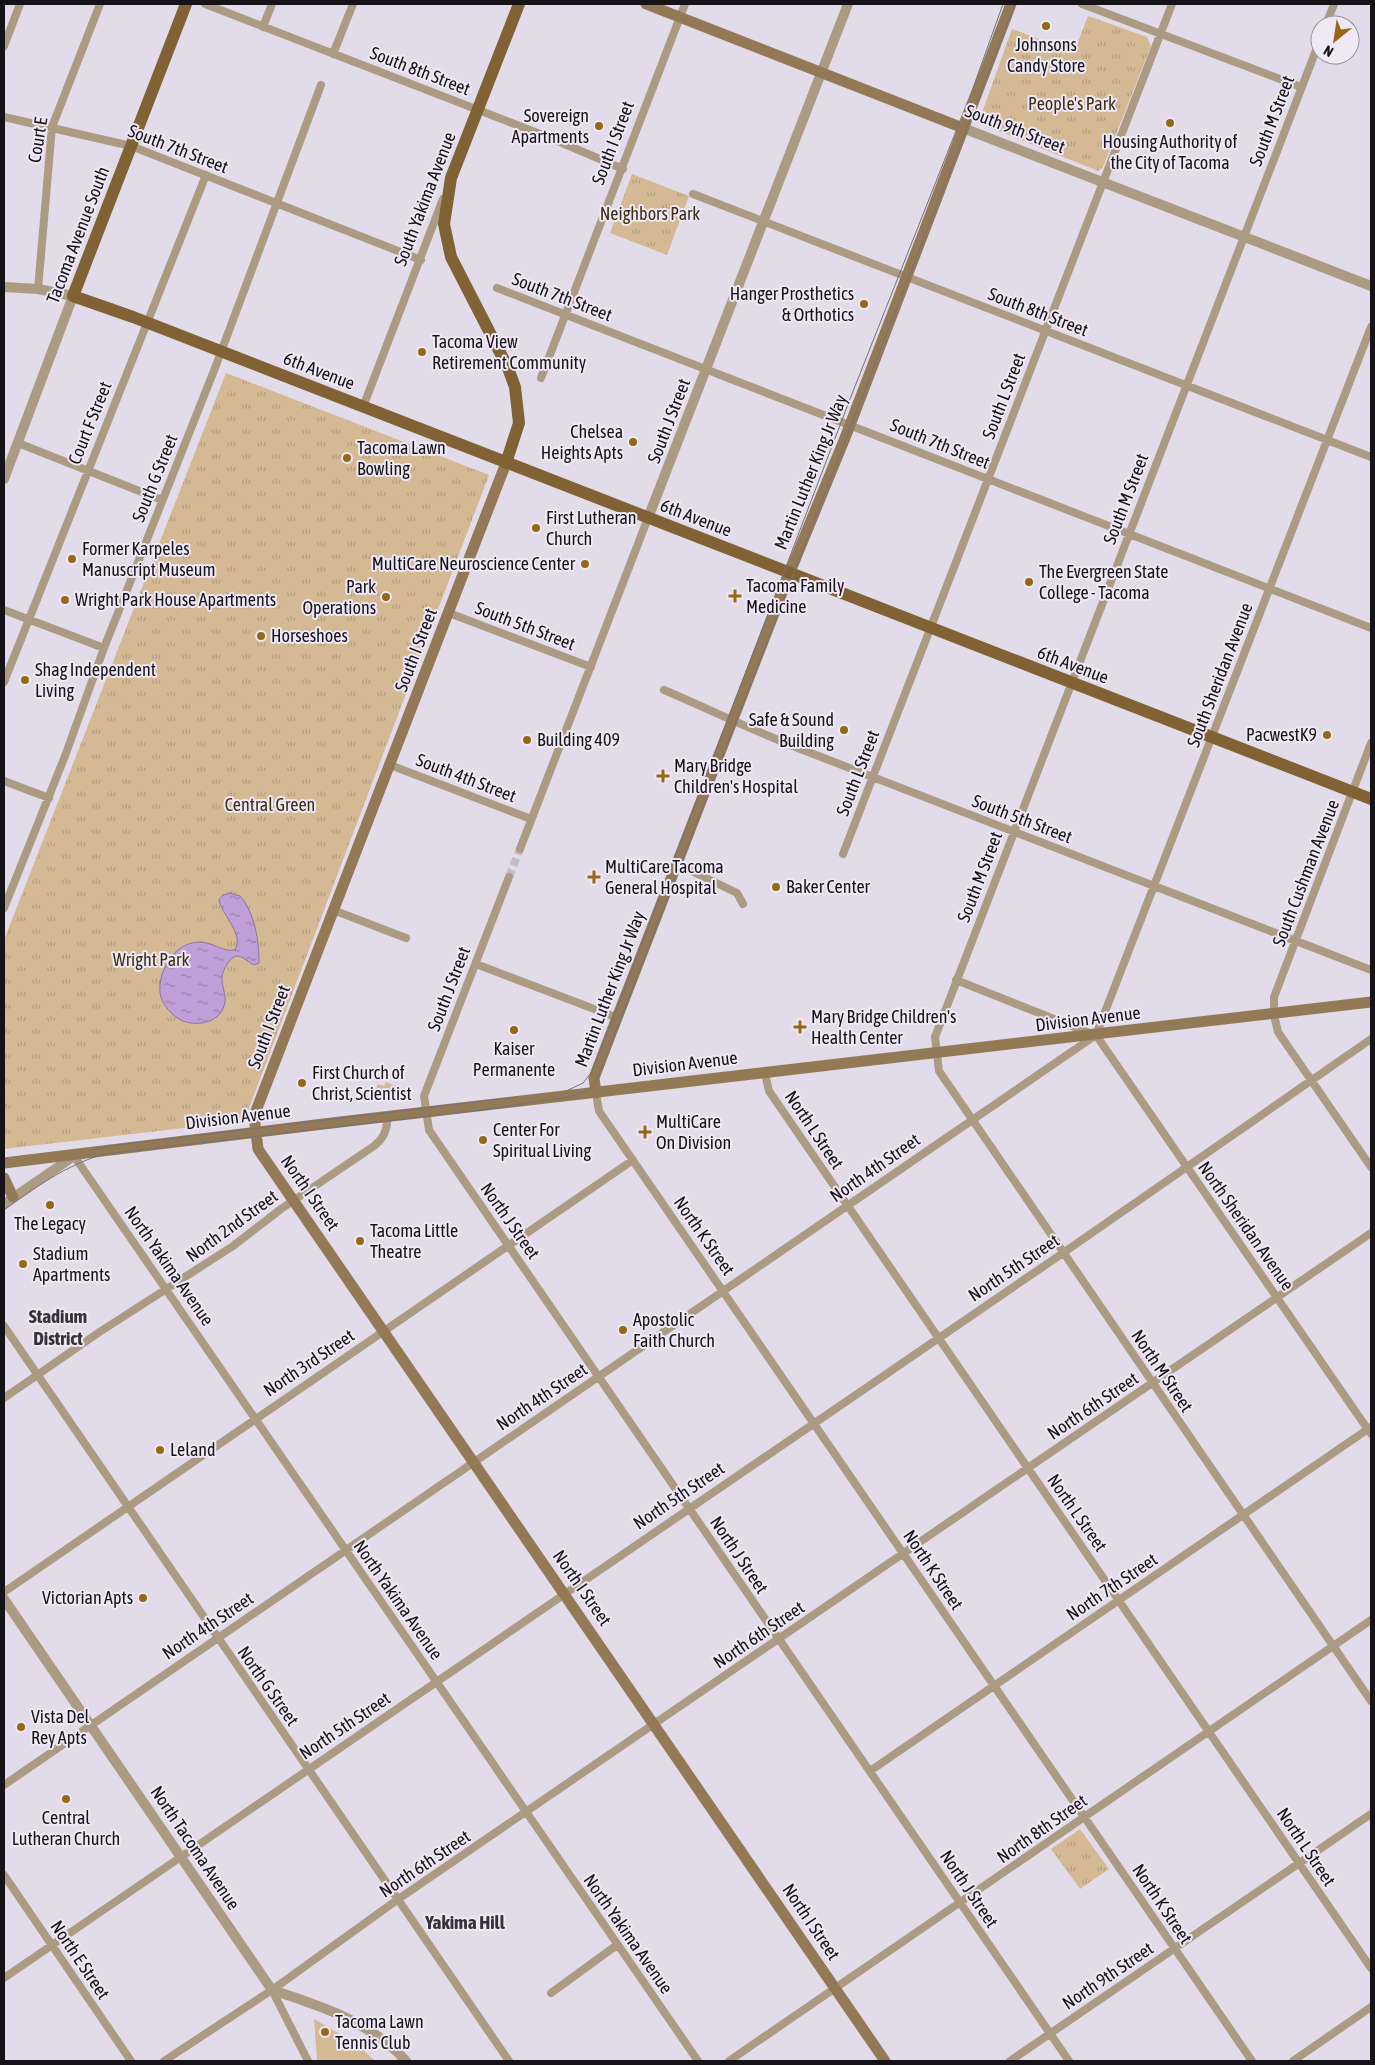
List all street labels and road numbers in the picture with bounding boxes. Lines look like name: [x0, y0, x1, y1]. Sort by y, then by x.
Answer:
street label: South 8th Street: [367, 42, 473, 99]
street label: South M Street: [1245, 73, 1298, 169]
street label: South I Street: [587, 98, 638, 188]
street label: South 9th Street: [962, 100, 1068, 157]
street label: Court E: [24, 115, 52, 164]
street label: South 7th Street: [125, 120, 231, 177]
street label: South Yakima Avenue: [389, 129, 460, 269]
street label: Tacoma Avenue South: [42, 163, 113, 306]
street label: South 7th Street: [509, 268, 615, 325]
street label: South 8th Street: [985, 283, 1091, 340]
street label: 6th Avenue: [281, 347, 358, 394]
street label: South L Street: [978, 350, 1029, 442]
street label: South J Street: [643, 376, 694, 466]
street label: Court F Street: [63, 378, 116, 467]
street label: Martin Luther King Jr Way: [770, 391, 851, 552]
street label: South 7th Street: [887, 414, 993, 473]
street label: South G Street: [127, 431, 182, 525]
street label: South M Street: [1099, 451, 1152, 547]
street label: 6th Avenue: [658, 494, 735, 541]
street label: South 5th Street: [472, 597, 578, 654]
street label: South Sheridan Avenue: [1182, 600, 1257, 750]
street label: South I Street: [390, 605, 441, 695]
street label: 6th Avenue: [1035, 641, 1112, 688]
street label: South L Street: [832, 727, 883, 819]
street label: South 4th Street: [413, 749, 519, 806]
street label: South 5th Street: [969, 790, 1075, 847]
street label: South Cushman Avenue: [1268, 797, 1343, 949]
street label: South M Street: [953, 829, 1006, 925]
street label: Martin Luther King Jr Way: [570, 908, 649, 1070]
street label: South J Street: [423, 944, 474, 1034]
street label: South I Street: [243, 982, 294, 1072]
street label: Division Avenue: [1034, 1002, 1142, 1035]
street label: Division Avenue: [631, 1047, 739, 1080]
street label: North L Street: [781, 1087, 848, 1173]
street label: Division Avenue: [184, 1100, 292, 1133]
street label: North 4th Street: [826, 1129, 924, 1206]
street label: North I Street: [277, 1151, 344, 1234]
street label: North Sheridan Avenue: [1194, 1157, 1299, 1294]
street label: North J Street: [476, 1179, 544, 1263]
street label: North 2nd Street: [182, 1185, 282, 1266]
street label: North K Street: [670, 1192, 739, 1279]
street label: North Yakima Avenue: [120, 1202, 218, 1329]
street label: North 5th Street: [964, 1230, 1063, 1306]
street label: North 3rd Street: [259, 1325, 358, 1401]
street label: North M Street: [1127, 1326, 1198, 1416]
street label: North 4th Street: [492, 1359, 591, 1435]
street label: North 6th Street: [1043, 1368, 1142, 1444]
street label: North 5th Street: [629, 1458, 728, 1534]
street label: North L Street: [1043, 1470, 1112, 1555]
street label: North J Street: [706, 1512, 773, 1597]
street label: North K Street: [899, 1526, 968, 1613]
street label: North Yakima Avenue: [349, 1536, 447, 1663]
street label: North I Street: [549, 1546, 616, 1629]
street label: North 7th Street: [1062, 1549, 1161, 1625]
street label: North 4th Street: [158, 1588, 257, 1664]
street label: North 6th Street: [709, 1597, 808, 1673]
street label: North G Street: [233, 1642, 303, 1729]
street label: North 5th Street: [295, 1688, 394, 1764]
street label: North Tacoma Avenue: [146, 1782, 244, 1913]
street label: North 8th Street: [993, 1790, 1091, 1867]
street label: North L Street: [1273, 1804, 1340, 1890]
street label: North 6th Street: [375, 1826, 474, 1902]
street label: North J Street: [936, 1846, 1003, 1931]
street label: North K Street: [1128, 1860, 1197, 1947]
street label: North Yakima Avenue: [579, 1870, 677, 1997]
street label: North I Street: [778, 1880, 844, 1964]
street label: North E Street: [46, 1916, 114, 2003]
street label: North 9th Street: [1058, 1938, 1157, 2014]

